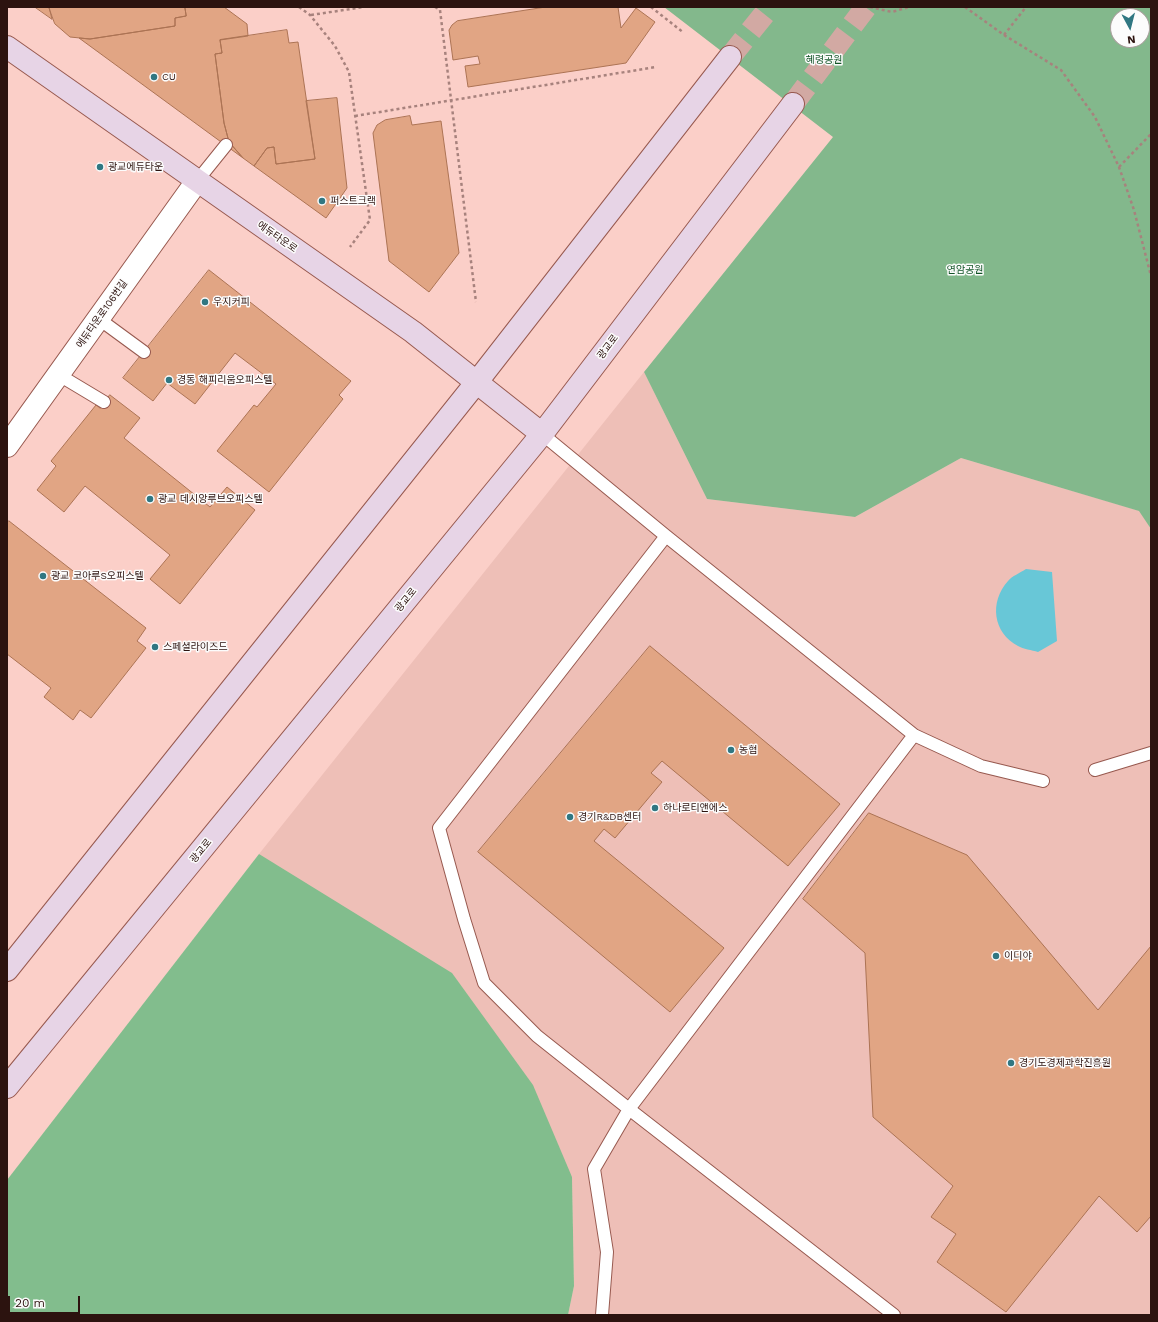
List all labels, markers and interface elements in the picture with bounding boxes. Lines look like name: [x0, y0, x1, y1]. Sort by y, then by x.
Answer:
north arrow: [1110, 8, 1150, 48]
text: N: [1127, 32, 1136, 46]
park label: 혜령공원: [806, 54, 842, 66]
place label: CU: [162, 71, 176, 83]
marker: CU: [149, 72, 159, 82]
place label: 광교에듀타운: [108, 161, 163, 173]
marker: 광교에듀타운: [95, 162, 105, 172]
place label: 퍼스트크랙: [330, 195, 376, 207]
marker: 퍼스트크랙: [317, 196, 327, 206]
street label: 에듀타운로: [255, 219, 299, 255]
park label: 연암공원: [947, 264, 983, 276]
street label: 에듀타운로106번길: [74, 278, 130, 350]
place label: 우지커피: [213, 296, 250, 308]
marker: 우지커피: [200, 297, 210, 307]
street label: 광교로: [595, 332, 621, 362]
place label: 경동 해피리움오피스텔: [177, 374, 272, 386]
marker: 경동 해피리움오피스텔: [164, 375, 174, 385]
place label: 광교 데시앙루브오피스텔: [158, 493, 263, 505]
marker: 광교 데시앙루브오피스텔: [145, 494, 155, 504]
place label: 광교 코아루S오피스텔: [51, 570, 144, 582]
marker: 광교 코아루S오피스텔: [38, 571, 48, 581]
street label: 광교로: [393, 585, 419, 615]
place label: 스페셜라이즈드: [163, 641, 227, 653]
marker: 스페셜라이즈드: [150, 642, 160, 652]
place label: 농협: [739, 744, 757, 756]
marker: 농협: [726, 745, 736, 755]
place label: 하나로티앤에스: [663, 802, 727, 814]
marker: 하나로티앤에스: [650, 803, 660, 813]
place label: 경기R&DB센터: [578, 811, 641, 823]
marker: 경기R&DB센터: [565, 812, 575, 822]
street label: 광교로: [188, 836, 214, 866]
place label: 이디야: [1004, 950, 1032, 962]
marker: 이디야: [991, 951, 1001, 961]
place label: 경기도경제과학진흥원: [1019, 1057, 1111, 1069]
marker: 경기도경제과학진흥원: [1006, 1058, 1016, 1068]
scale bar: [10, 1288, 82, 1314]
text: 20 m: [15, 1296, 45, 1310]

